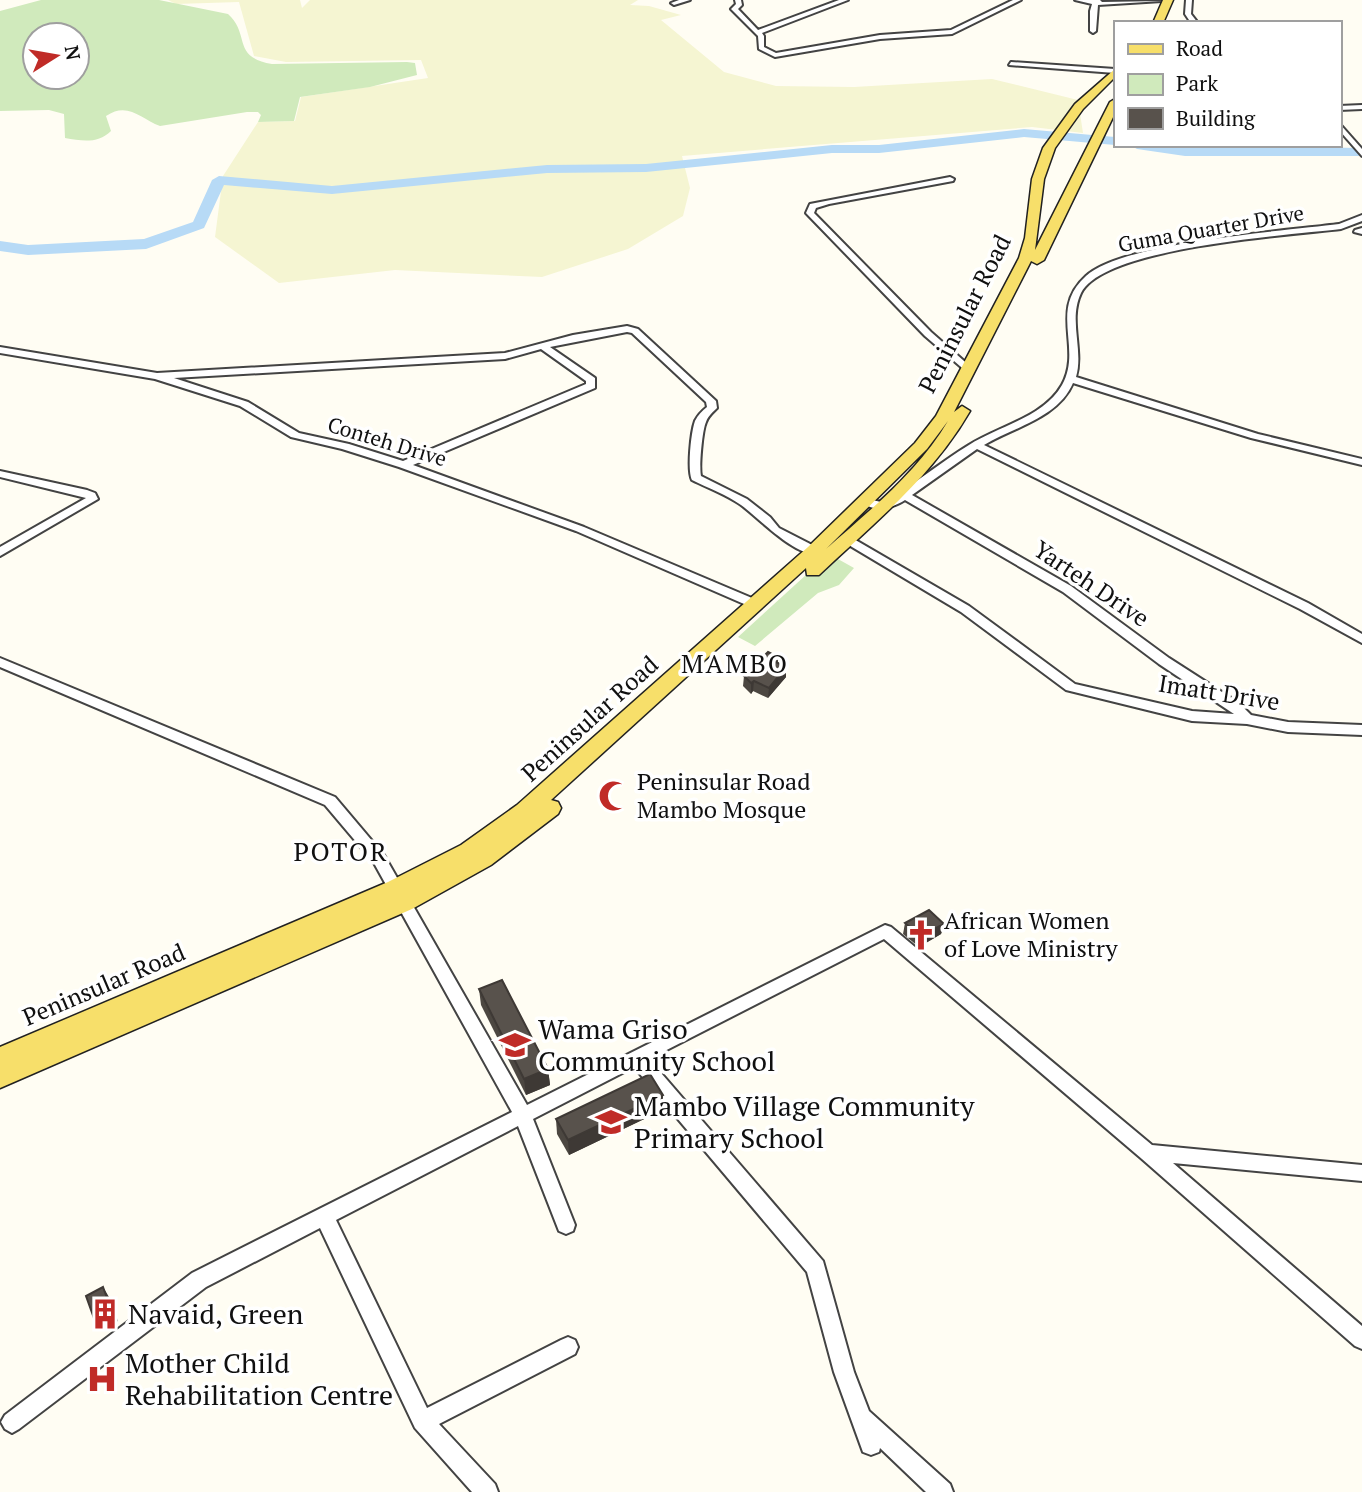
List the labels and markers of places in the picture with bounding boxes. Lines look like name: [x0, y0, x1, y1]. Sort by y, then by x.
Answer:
place label: Peninsular Road Mambo Mosque: [637, 765, 811, 825]
mosque icon: Peninsular Road Mambo Mosque: [597, 779, 631, 813]
place label: African Women of Love Ministry: [944, 904, 1118, 964]
church icon: African Women of Love Ministry: [904, 918, 938, 952]
place label: Wama Griso Community School: [538, 1010, 776, 1079]
school or university icon: Wama Griso Community School: [498, 1028, 532, 1062]
place label: Mambo Village Community Primary School: [634, 1087, 975, 1156]
school or university icon: Mambo Village Community Primary School: [594, 1105, 628, 1139]
place label: Navaid, Green: [128, 1295, 304, 1332]
building icon: Navaid, Green: [88, 1297, 122, 1331]
place label: Mother Child Rehabilitation Centre: [125, 1344, 393, 1413]
hospital icon: Mother Child Rehabilitation Centre: [85, 1362, 119, 1396]

